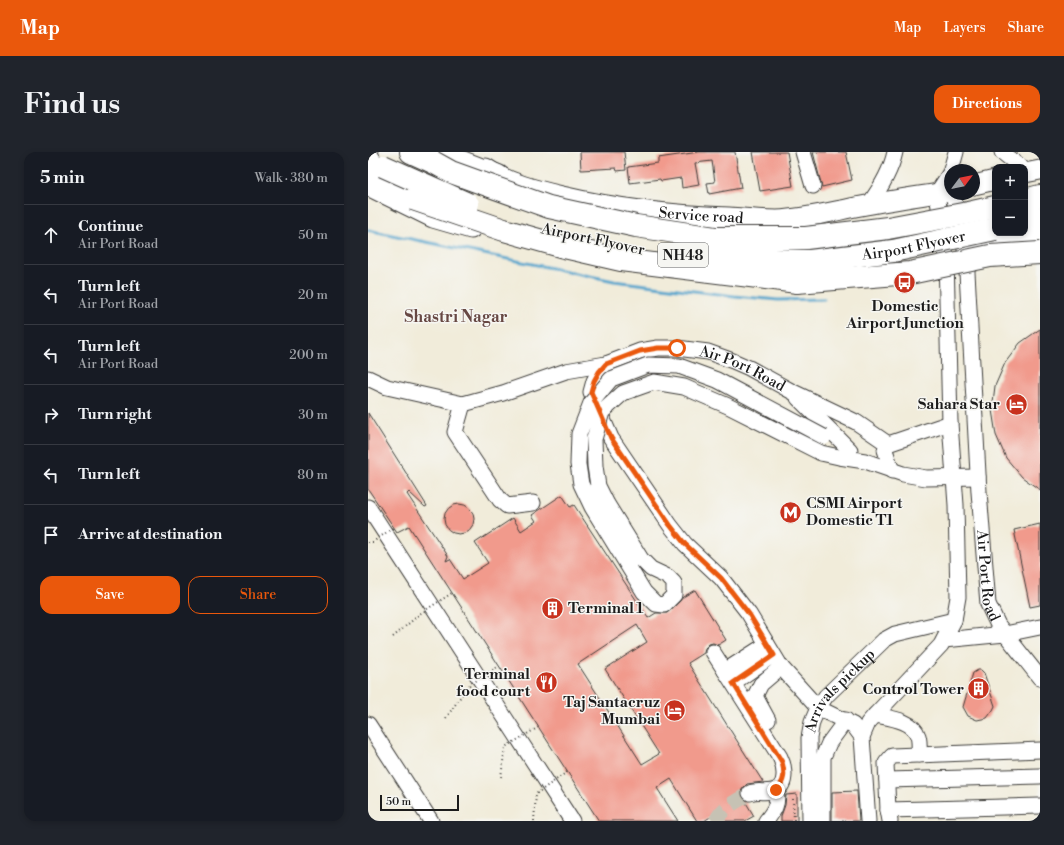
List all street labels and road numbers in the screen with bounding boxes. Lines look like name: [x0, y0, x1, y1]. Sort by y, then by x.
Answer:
street label: Service road: [658, 203, 745, 228]
street label: Airport Flyover: [538, 219, 647, 260]
street label: Airport Flyover: [860, 226, 968, 265]
road number: NH48: [658, 243, 708, 267]
street label: Air Port Road: [697, 342, 789, 396]
street label: Air Port Road: [972, 528, 1004, 625]
street label: Arrivals pickup: [801, 645, 879, 735]

